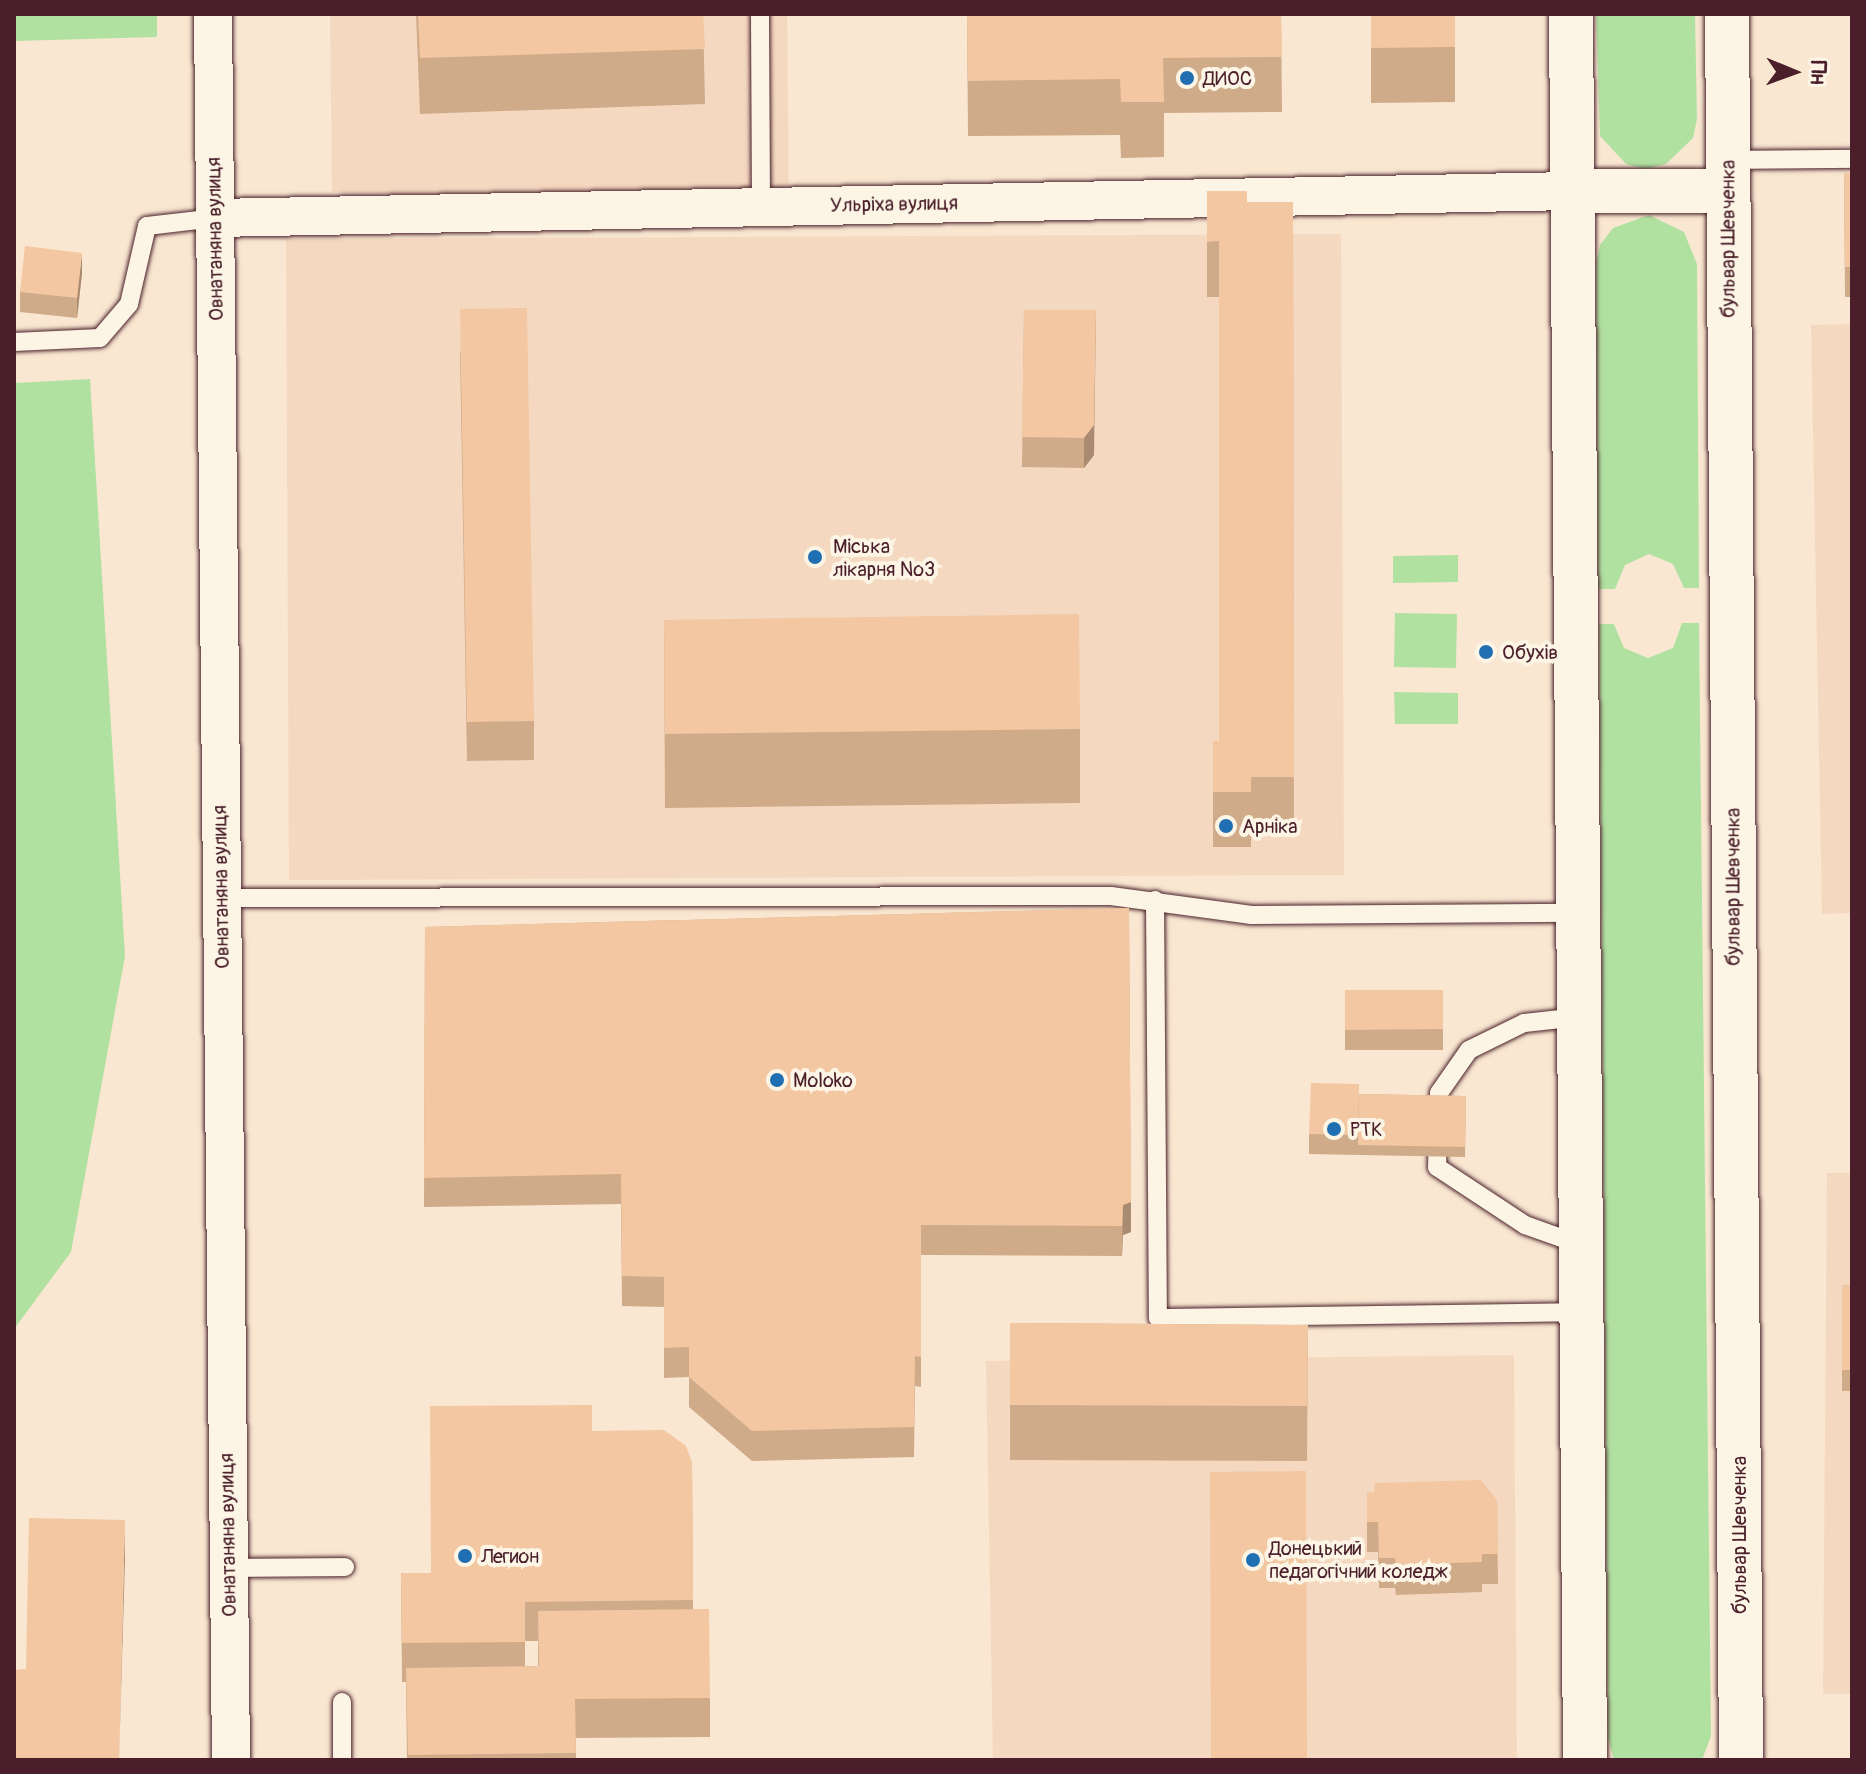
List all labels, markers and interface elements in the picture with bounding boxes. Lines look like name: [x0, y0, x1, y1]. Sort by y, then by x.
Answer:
north arrow: [1754, 32, 1834, 112]
text: Пн: [1804, 60, 1832, 85]
place label: ДИОС: [1203, 66, 1252, 90]
marker: ДИОС: [1178, 69, 1196, 87]
street label: Овнатаняна вулиця: [202, 157, 228, 321]
street label: бульвар Шевченка: [1716, 160, 1740, 318]
street label: Ульріха вулиця: [830, 191, 958, 217]
place label: Міська лікарня №3: [833, 534, 935, 581]
marker: Міська лікарня №3: [804, 546, 826, 568]
place label: Обухів: [1502, 640, 1558, 664]
marker: Обухів: [1477, 643, 1495, 661]
street label: Овнатаняна вулиця: [208, 805, 234, 969]
street label: бульвар Шевченка: [1721, 808, 1745, 966]
place label: Арніка: [1242, 814, 1298, 838]
marker: Арніка: [1217, 817, 1235, 835]
place label: Moloko: [793, 1068, 853, 1092]
marker: Moloko: [768, 1071, 786, 1089]
place label: РТК: [1350, 1117, 1383, 1141]
marker: РТК: [1325, 1120, 1343, 1138]
street label: Овнатаняна вулиця: [215, 1453, 241, 1617]
street label: бульвар Шевченка: [1727, 1456, 1751, 1614]
place label: Донецький педагогічний коледж: [1269, 1536, 1447, 1583]
place label: Легион: [481, 1544, 539, 1568]
marker: Легион: [456, 1547, 474, 1565]
marker: Донецький педагогічний коледж: [1244, 1551, 1262, 1569]

